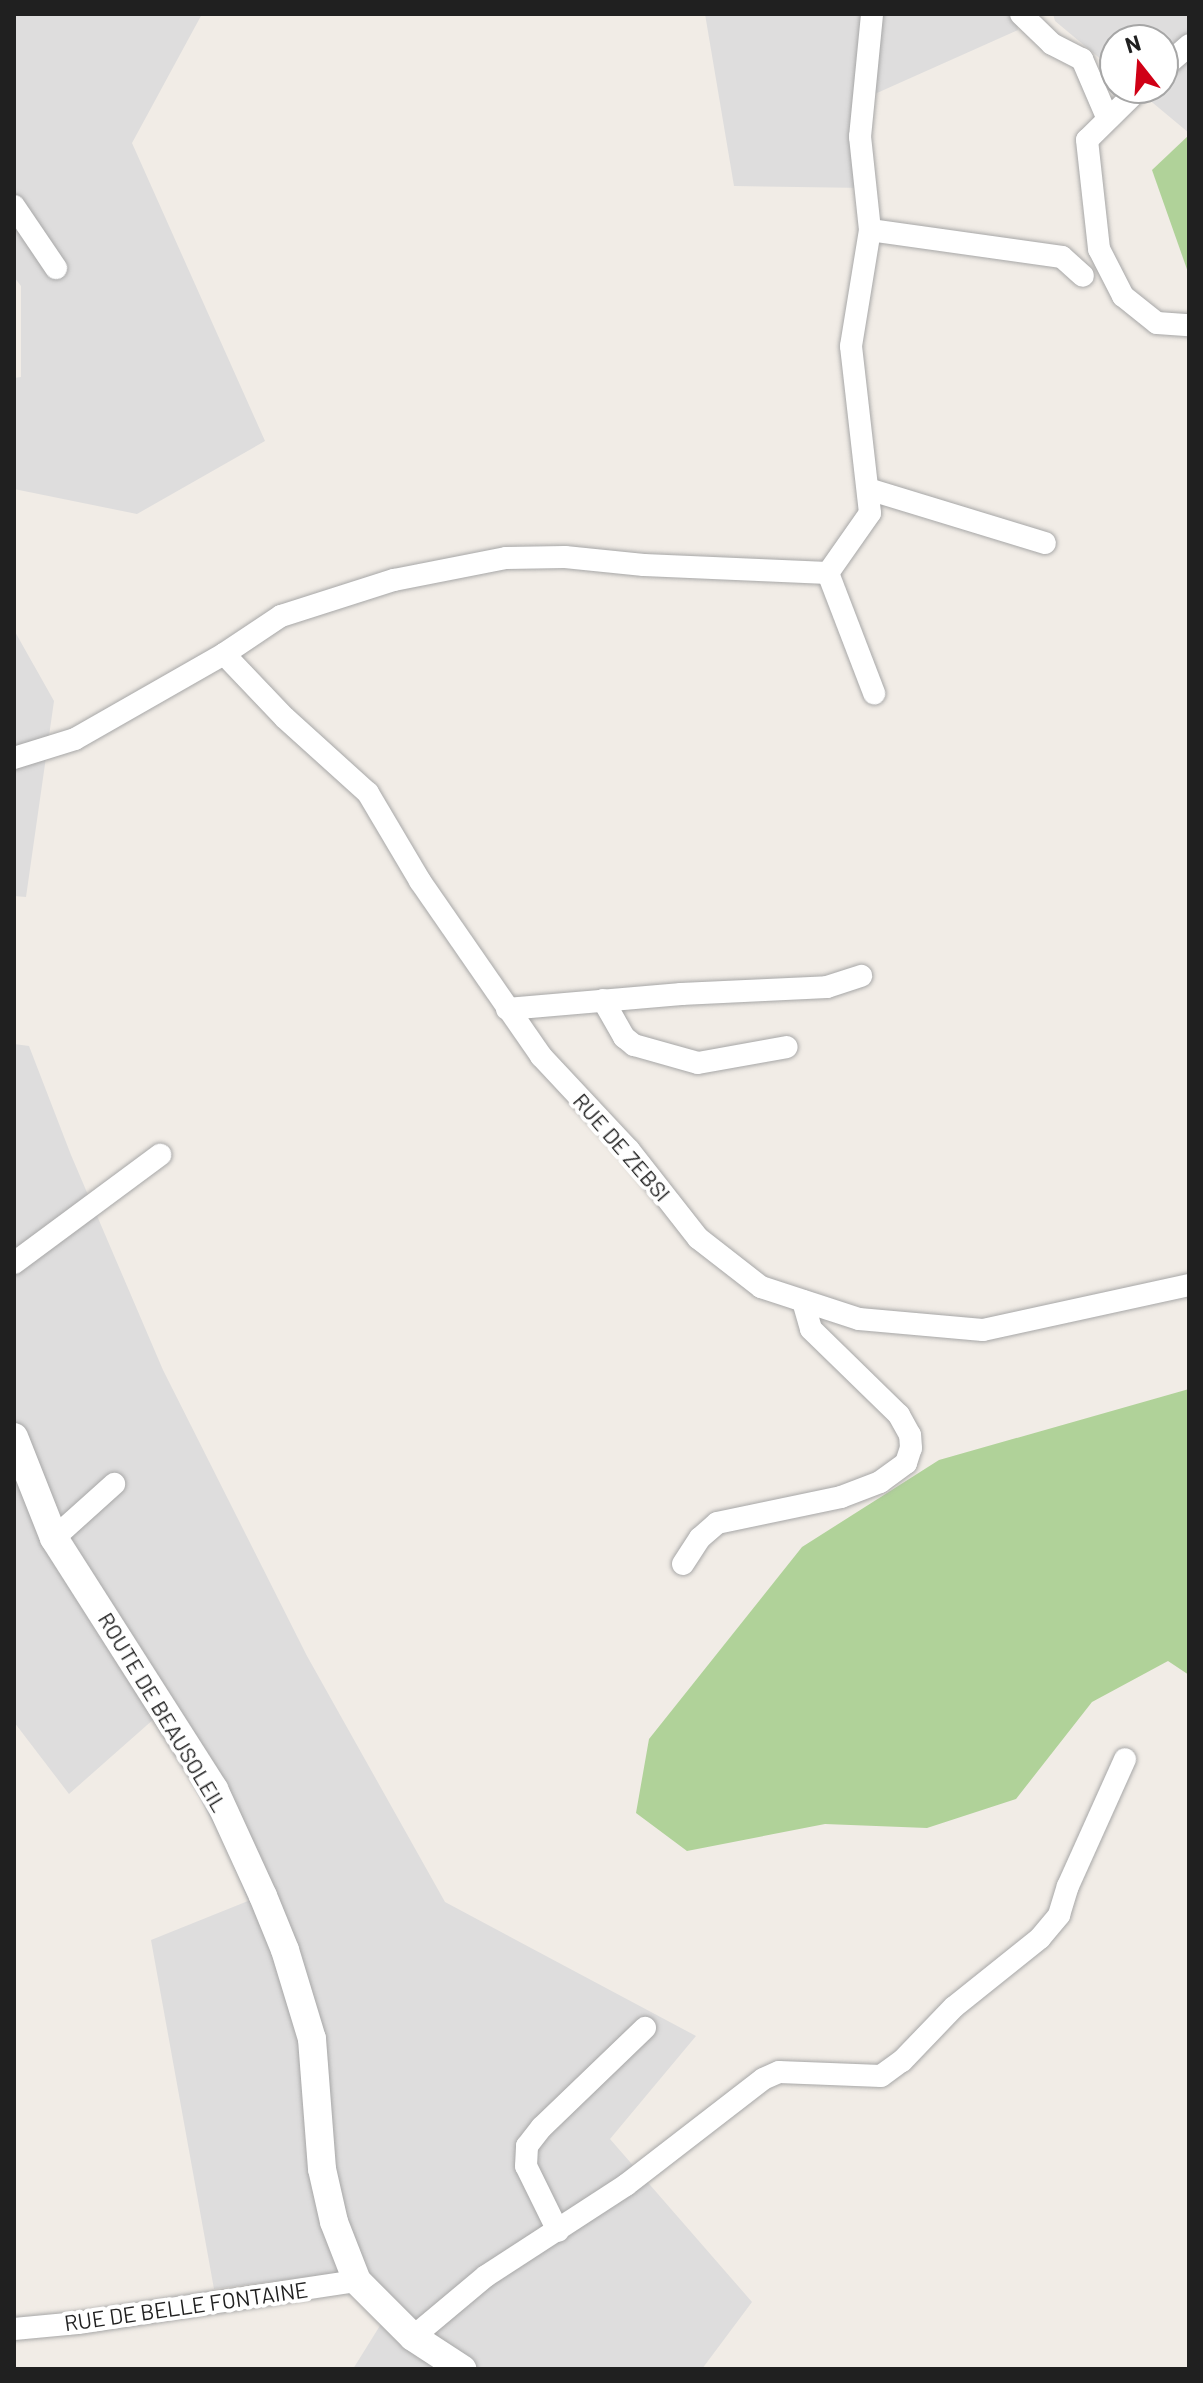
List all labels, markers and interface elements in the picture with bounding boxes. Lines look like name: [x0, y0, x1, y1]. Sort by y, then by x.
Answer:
north arrow: [1099, 24, 1179, 104]
text: N: [1122, 28, 1143, 58]
street label: RUE DE ZEBSI: [568, 1088, 676, 1206]
street label: ROUTE DE BEAUSOLEIL: [93, 1607, 233, 1817]
street label: RUE DE BELLE FONTAINE: [62, 2276, 310, 2336]

